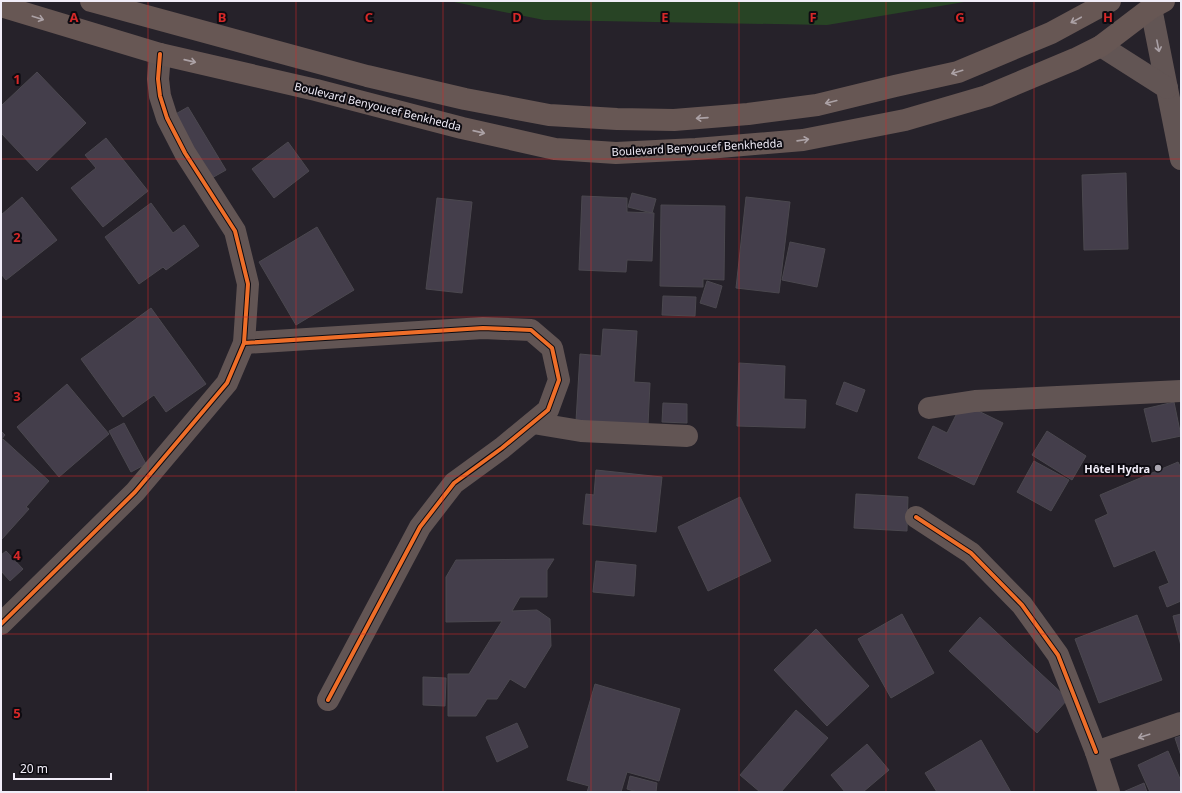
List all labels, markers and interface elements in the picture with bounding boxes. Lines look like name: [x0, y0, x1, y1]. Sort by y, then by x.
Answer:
text: A: [70, 8, 79, 26]
text: B: [218, 8, 226, 26]
text: C: [365, 8, 373, 26]
text: D: [512, 8, 522, 26]
text: E: [661, 8, 669, 26]
text: F: [809, 8, 817, 26]
text: G: [955, 8, 965, 26]
text: H: [1103, 8, 1113, 26]
one-way arrow: [32, 15, 45, 22]
one-way arrow: [1070, 16, 1082, 24]
one-way arrow: [1155, 39, 1163, 52]
one-way arrow: [183, 58, 196, 66]
one-way arrow: [951, 69, 964, 76]
text: 1: [13, 70, 21, 88]
street label: Boulevard Benyoucef Benkhedda: [293, 78, 463, 134]
one-way arrow: [824, 98, 837, 106]
one-way arrow: [696, 114, 709, 121]
one-way arrow: [473, 128, 486, 136]
street label: Boulevard Benyoucef Benkhedda: [611, 135, 783, 159]
one-way arrow: [796, 136, 809, 144]
text: 2: [13, 228, 21, 246]
text: 3: [13, 387, 21, 405]
place label: Hôtel Hydra: [1084, 461, 1150, 476]
marker: Hôtel Hydra: [1153, 463, 1163, 473]
text: 4: [13, 546, 21, 564]
text: 5: [13, 704, 21, 722]
one-way arrow: [1138, 732, 1150, 740]
scale bar: [14, 755, 111, 781]
text: 20 m: [20, 760, 48, 777]

